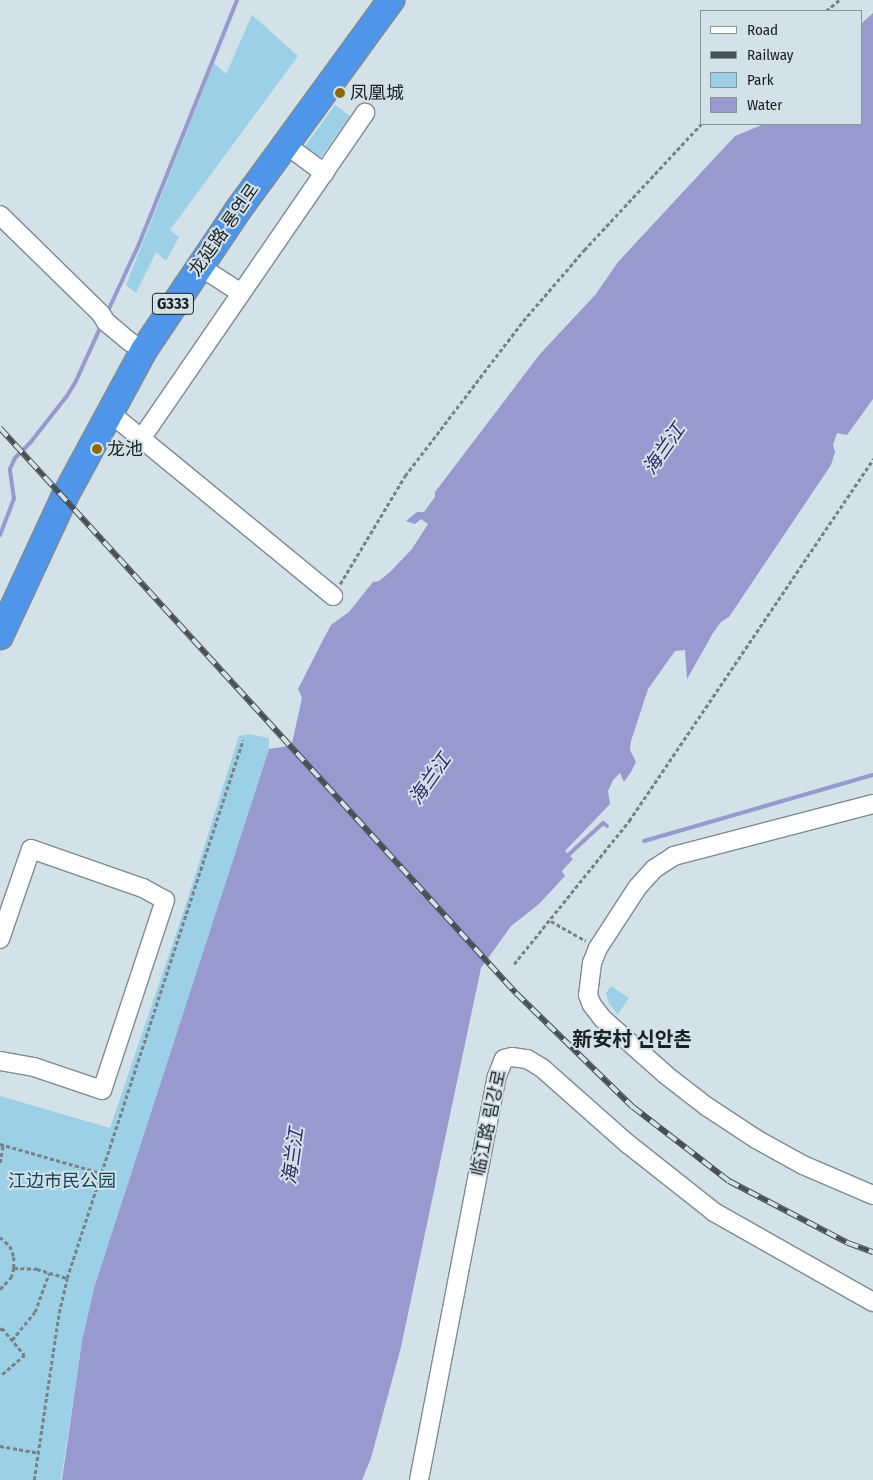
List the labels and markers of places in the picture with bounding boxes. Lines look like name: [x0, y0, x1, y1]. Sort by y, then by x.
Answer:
place label: 凤凰城: [350, 82, 404, 104]
marker: 凤凰城: [334, 87, 346, 99]
place label: 龙池: [107, 438, 143, 460]
marker: 龙池: [91, 443, 103, 455]

